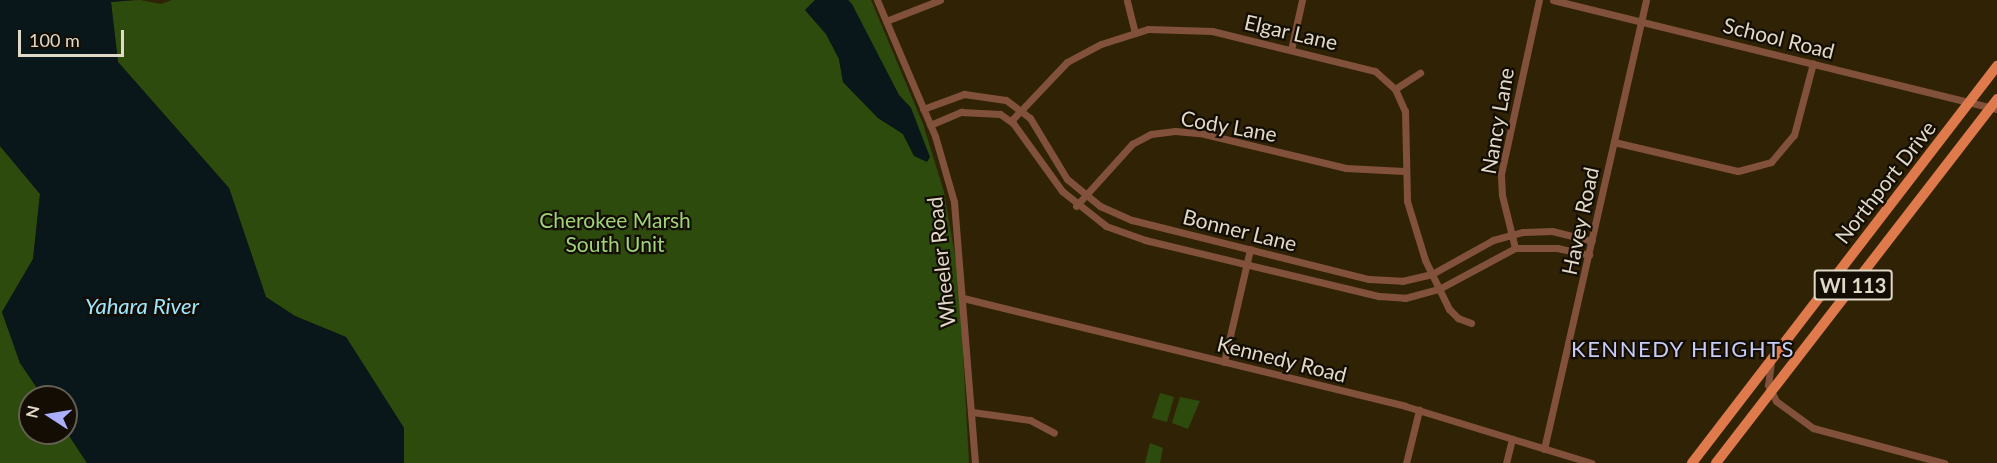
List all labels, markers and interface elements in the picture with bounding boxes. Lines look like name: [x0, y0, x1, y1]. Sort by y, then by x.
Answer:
street label: Elgar Lane: [1242, 9, 1340, 55]
street label: School Road: [1721, 12, 1837, 64]
scale bar: [21, 18, 128, 56]
text: 100 m: [29, 29, 80, 51]
street label: Nancy Lane: [1475, 66, 1519, 176]
street label: Cody Lane: [1179, 105, 1279, 147]
street label: Northport Drive: [1829, 116, 1941, 248]
street label: Havey Road: [1556, 165, 1604, 277]
street label: Wheeler Road: [922, 195, 960, 329]
street label: Bonner Lane: [1180, 204, 1300, 256]
park label: Cherokee Marsh South Unit: [539, 207, 691, 257]
road number: WI 113: [1812, 268, 1894, 302]
water label: Yahara River: [85, 293, 199, 319]
street label: Kennedy Road: [1214, 331, 1350, 387]
district label: KENNEDY HEIGHTS: [1571, 336, 1795, 362]
north arrow: [18, 385, 78, 445]
text: N: [21, 404, 42, 420]

